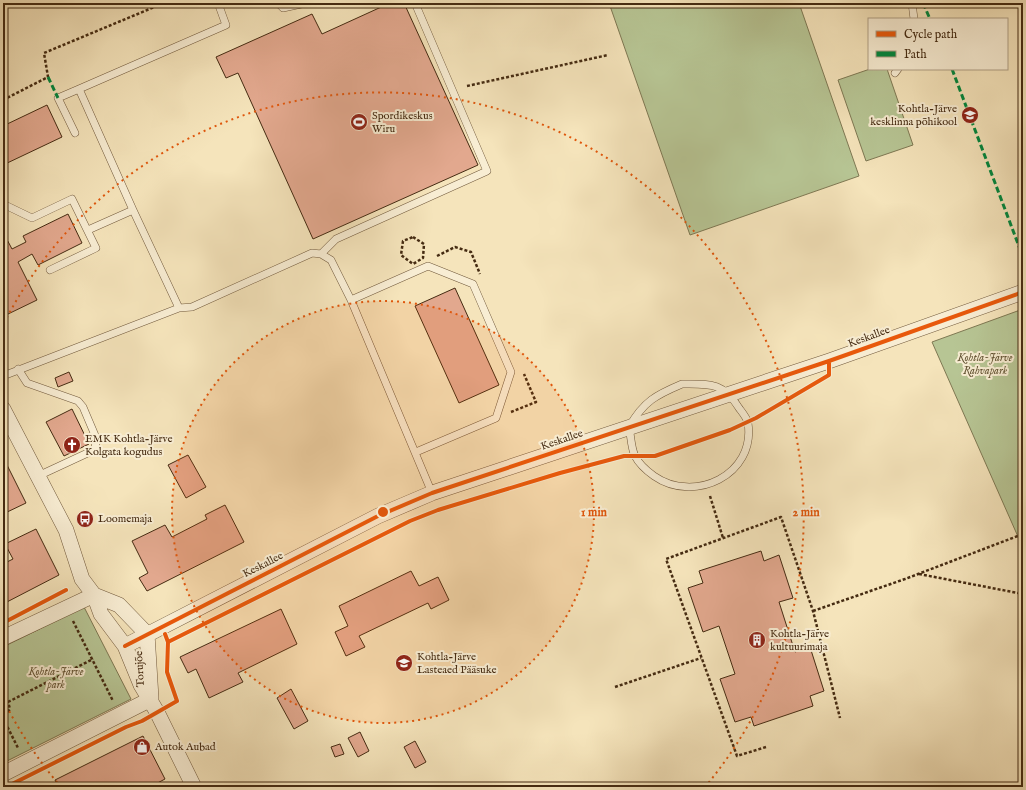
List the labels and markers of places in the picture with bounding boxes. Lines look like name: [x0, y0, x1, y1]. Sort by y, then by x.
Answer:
place label: Kohtla-Järve kesklinna põhikool: [870, 102, 957, 129]
school or university icon: Kohtla-Järve kesklinna põhikool: [960, 105, 980, 125]
place label: Spordikeskus Wiru: [372, 109, 433, 136]
sports icon: Spordikeskus Wiru: [349, 112, 369, 132]
place label: EMK Kohtla-Järve Kolgata kogudus: [85, 432, 172, 459]
church icon: EMK Kohtla-Järve Kolgata kogudus: [62, 435, 82, 455]
centre of rings: [376, 505, 390, 519]
bus stop icon: Loomemaja: [75, 509, 95, 529]
place label: Loomemaja: [98, 512, 152, 526]
place label: Kohtla-Järve kultuurimaja: [770, 627, 829, 654]
building icon: Kohtla-Järve kultuurimaja: [747, 630, 767, 650]
place label: Kohtla-Järve Lasteaed Pääsuke: [417, 650, 497, 677]
school or university icon: Kohtla-Järve Lasteaed Pääsuke: [394, 653, 414, 673]
shop icon: Autok Aubad: [132, 737, 152, 757]
place label: Autok Aubad: [154, 740, 216, 754]

